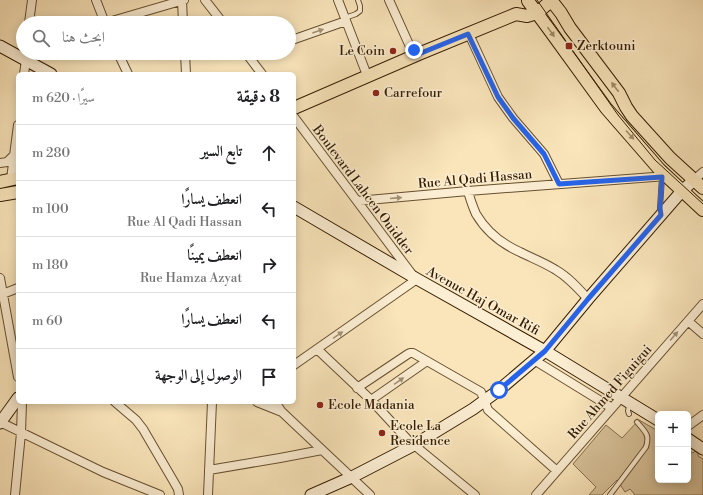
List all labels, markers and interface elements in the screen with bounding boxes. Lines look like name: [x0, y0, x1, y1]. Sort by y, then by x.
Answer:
search box: [16, 16, 296, 60]
icon: search: [30, 27, 52, 49]
one-way arrow: [547, 27, 555, 37]
text: ابحث هنا: [62, 28, 105, 47]
one-way arrow: [312, 28, 324, 34]
place label: Zerktouni: [577, 38, 635, 54]
route end: [405, 41, 423, 59]
marker: Zerktouni: [564, 41, 574, 51]
place label: Le Coin: [339, 43, 385, 59]
marker: Le Coin: [388, 46, 398, 56]
one-way arrow: [611, 82, 619, 92]
place label: Carrefour: [384, 85, 443, 101]
text: 8 دقيقة: [237, 86, 280, 108]
marker: Carrefour: [371, 88, 381, 98]
text: سيرًا · 620 m: [32, 90, 95, 106]
street label: Boulevard Lahcen Ouidder: [308, 121, 417, 258]
one-way arrow: [625, 131, 634, 140]
text: تابع السير: [200, 142, 242, 161]
icon: ahead: [258, 142, 280, 164]
text: 280 m: [32, 145, 70, 161]
street label: Rue Al Qadi Hassan: [417, 166, 533, 192]
text: انعطف يسارًا: [181, 190, 242, 209]
one-way arrow: [390, 194, 402, 201]
icon: left: [258, 198, 280, 220]
text: 100 m: [32, 201, 69, 217]
text: Rue Al Qadi Hassan: [127, 214, 242, 230]
text: انعطف يمينًا: [187, 246, 242, 265]
icon: right: [258, 254, 280, 276]
text: 180 m: [32, 257, 68, 273]
street label: Avenue Haj Omar Rifi: [423, 263, 542, 339]
text: Rue Hamza Azyat: [140, 270, 242, 286]
text: انعطف يسارًا: [181, 310, 242, 329]
icon: left: [258, 310, 280, 332]
text: 60 m: [32, 313, 63, 329]
one-way arrow: [333, 331, 343, 339]
one-way arrow: [670, 331, 679, 342]
street label: Rue Ahmed Figuigui: [565, 342, 655, 442]
text: الوصول إلى الوجهة: [155, 366, 242, 385]
icon: arrive: [258, 366, 280, 388]
one-way arrow: [394, 377, 404, 385]
route start: [490, 381, 508, 399]
place label: Ecole Madania: [328, 397, 415, 413]
marker: Ecole Madania: [315, 400, 325, 410]
map controls: [655, 411, 691, 483]
button: +: [655, 411, 691, 447]
place label: Ecole La Residence: [390, 418, 451, 449]
marker: Ecole La Residence: [377, 428, 387, 438]
button: −: [655, 447, 691, 483]

